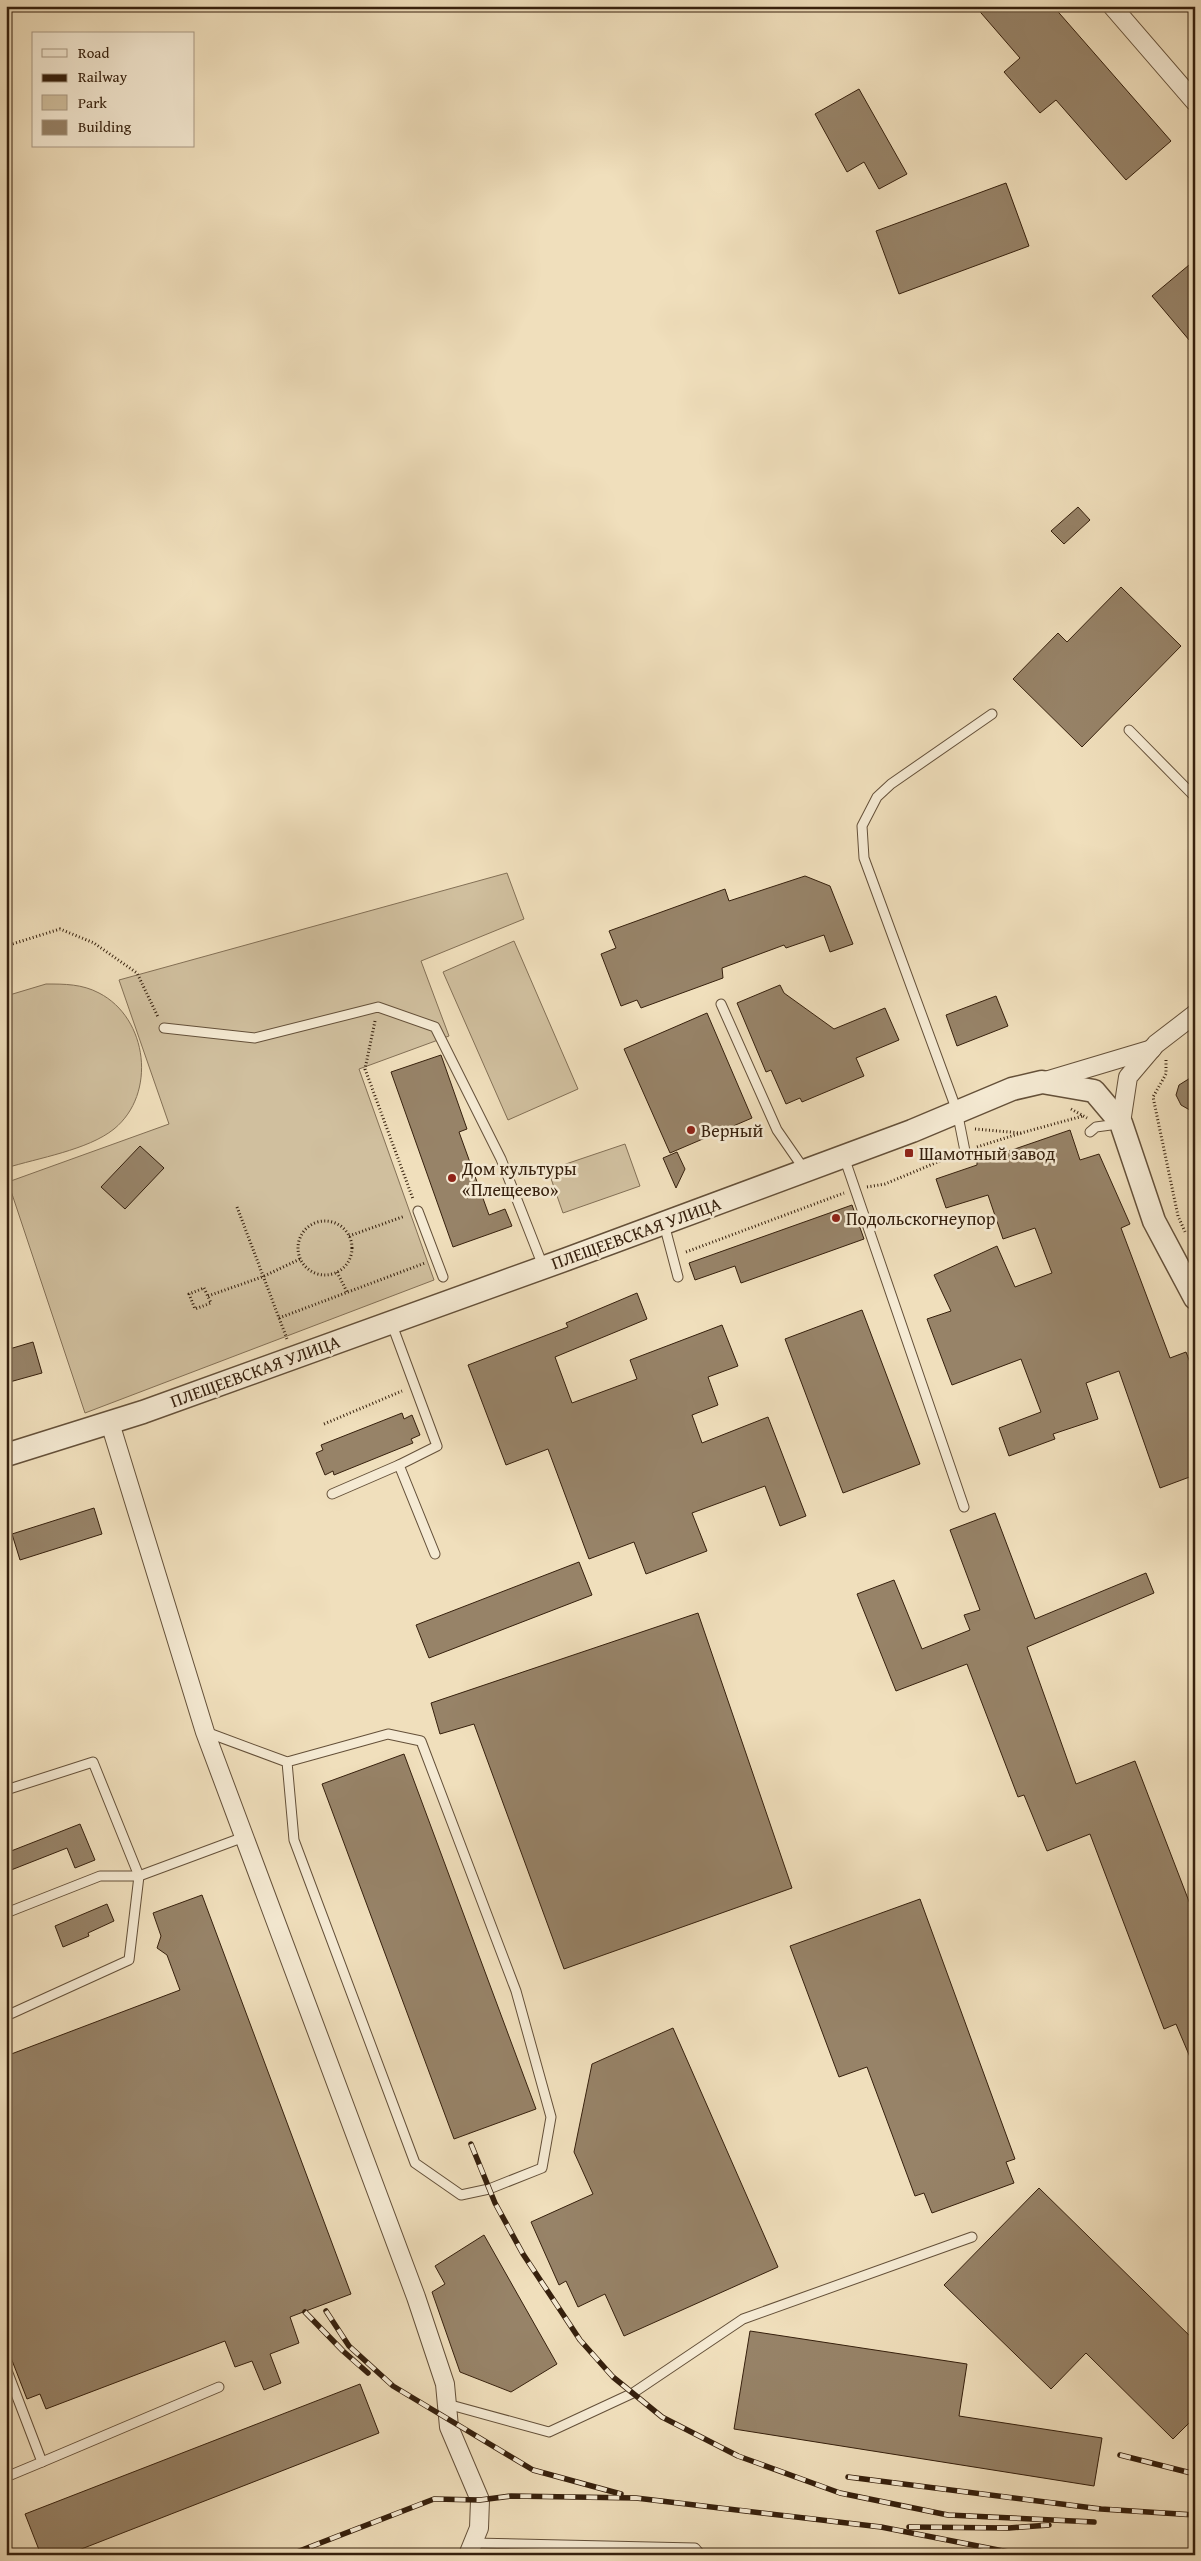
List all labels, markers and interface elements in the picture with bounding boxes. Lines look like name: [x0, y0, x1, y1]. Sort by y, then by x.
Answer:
legend: [32, 32, 195, 148]
text: Road: [78, 42, 109, 63]
text: Railway: [78, 66, 128, 87]
text: Park: [78, 92, 107, 113]
text: Building: [78, 116, 132, 137]
place label: Верный: [701, 1117, 763, 1144]
marker: Верный: [685, 1124, 697, 1136]
place label: Шамотный завод: [919, 1140, 1055, 1167]
marker: Шамотный завод: [903, 1147, 915, 1159]
place label: Дом культуры «Плещеево»: [461, 1155, 577, 1203]
marker: Дом культуры «Плещеево»: [446, 1172, 458, 1184]
street label: ПЛЕЩЕЕВСКАЯ УЛИЦА: [547, 1190, 725, 1276]
place label: Подольскогнеупор: [846, 1205, 996, 1232]
marker: Подольскогнеупор: [830, 1212, 842, 1224]
street label: ПЛЕЩЕЕВСКАЯ УЛИЦА: [166, 1328, 344, 1414]

